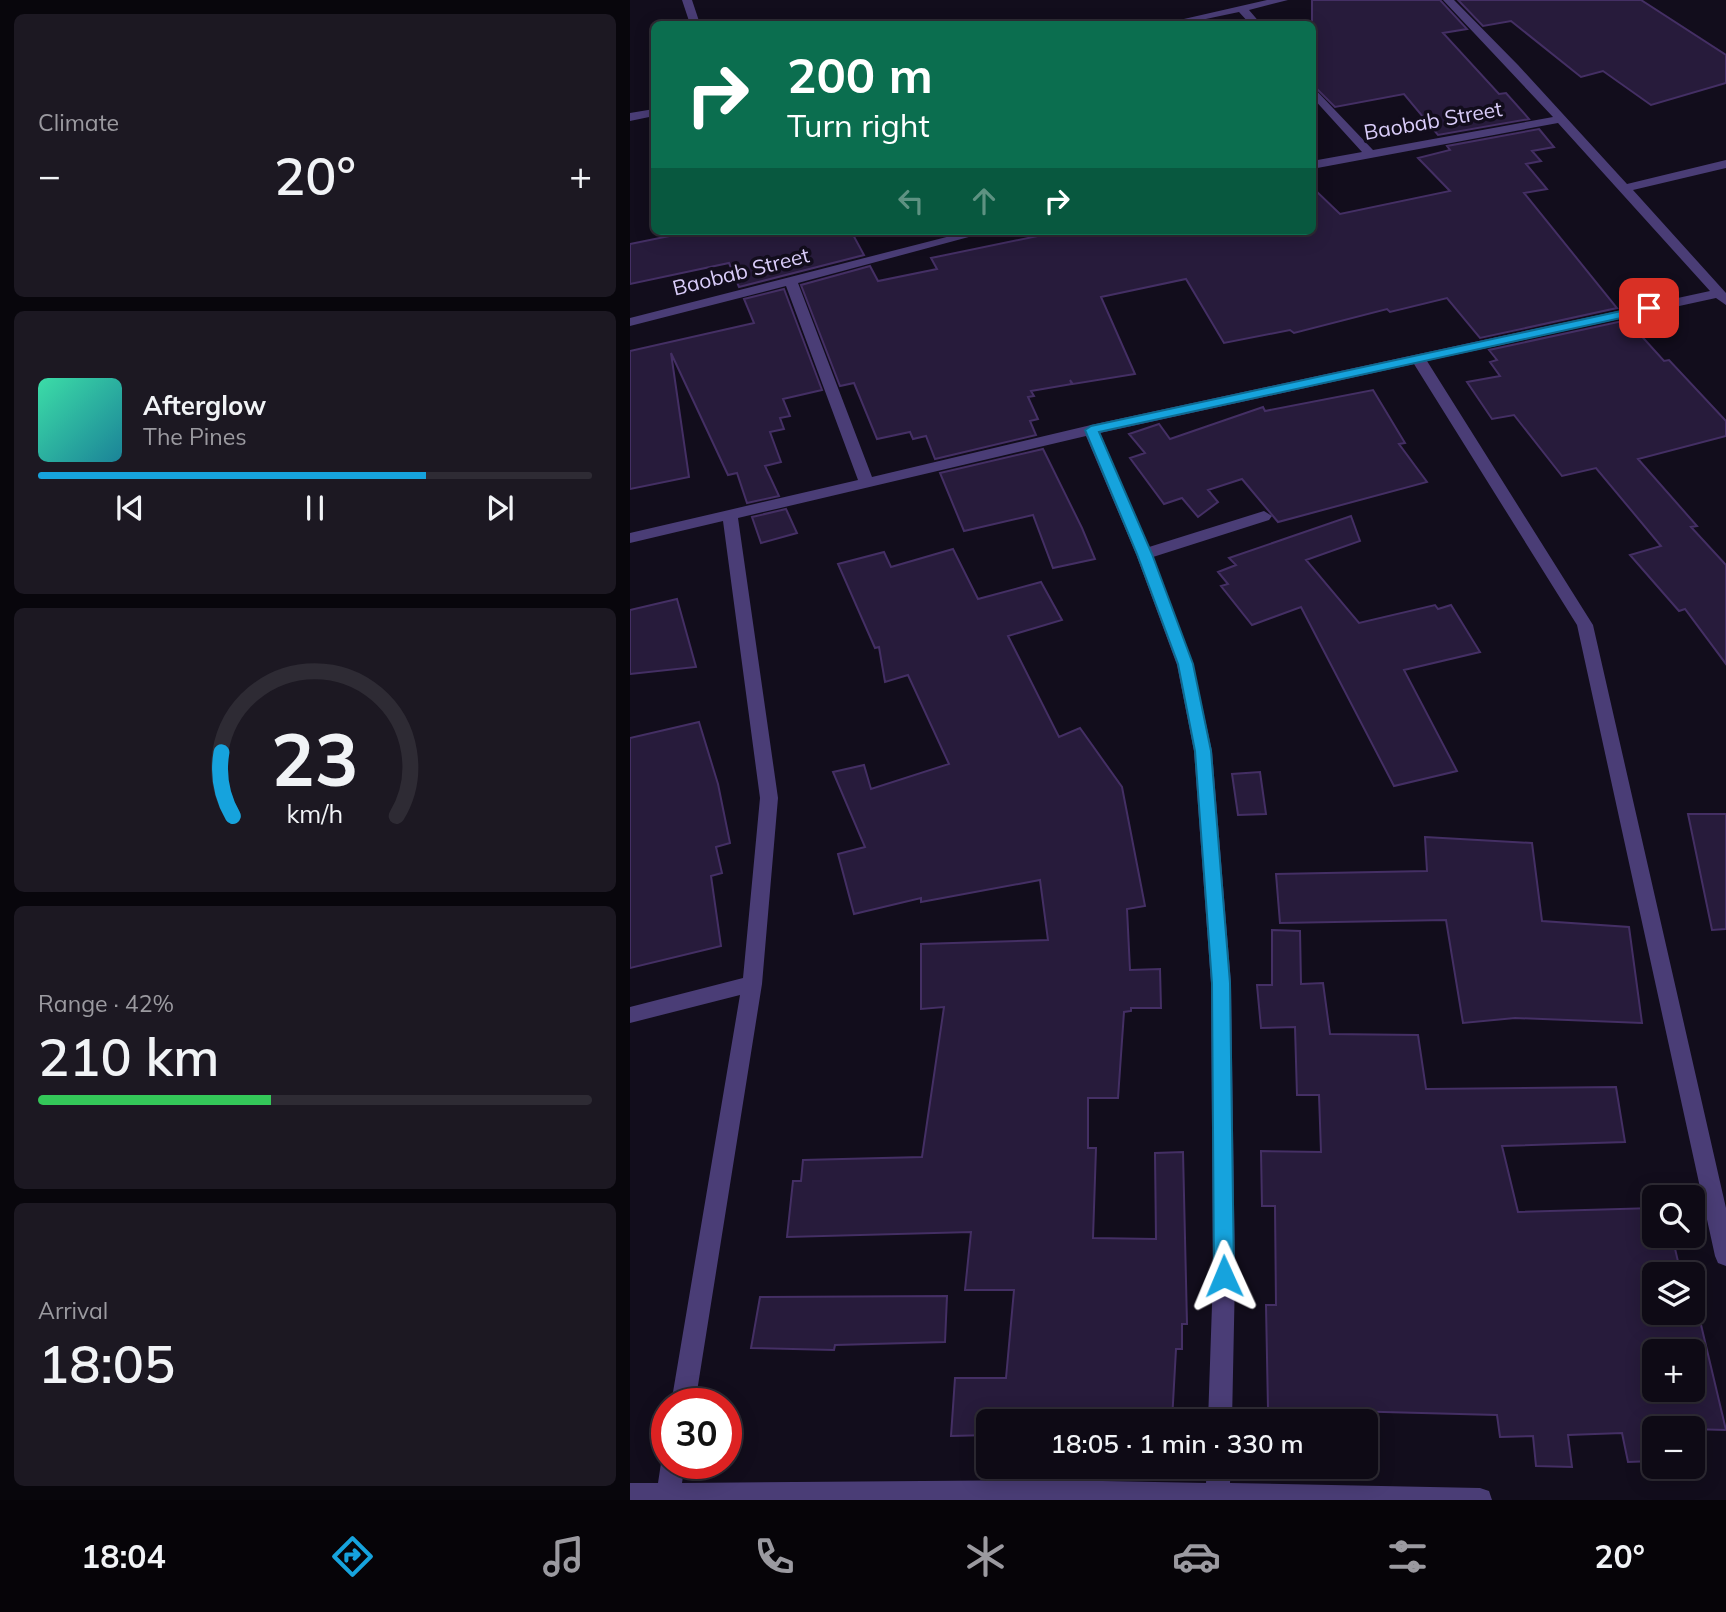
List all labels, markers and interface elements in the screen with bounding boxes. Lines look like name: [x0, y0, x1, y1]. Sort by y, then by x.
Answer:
text: 200 m: [787, 44, 933, 105]
icon: right: [672, 49, 763, 140]
street label: Baobab Street: [1362, 95, 1504, 145]
text: Turn right: [787, 105, 930, 145]
text: Climate: [38, 108, 119, 137]
text: 20°: [274, 143, 356, 208]
text: −: [38, 151, 61, 199]
text: +: [569, 151, 592, 199]
icon: left: [892, 182, 930, 220]
icon: ahead: [965, 182, 1003, 220]
icon: right: [1038, 182, 1076, 220]
street label: Baobab Street: [670, 241, 812, 301]
pin: [1619, 278, 1679, 338]
icon: arrive: [1630, 289, 1668, 327]
text: Afterglow: [143, 389, 266, 422]
text: The Pines: [143, 422, 247, 451]
icon: previous: [111, 489, 149, 527]
icon: pause: [296, 489, 334, 527]
icon: next: [481, 489, 519, 527]
text: 23: [271, 713, 359, 804]
text: km/h: [287, 798, 343, 829]
text: Range · 42%: [38, 989, 174, 1018]
text: 210 km: [38, 1024, 219, 1089]
map controls: [1642, 1185, 1705, 1479]
button: search: [1642, 1185, 1705, 1248]
position arrow: [1187, 1239, 1261, 1313]
button: layers: [1642, 1262, 1705, 1325]
text: Arrival: [38, 1296, 108, 1325]
text: 18:05: [38, 1331, 175, 1396]
button: +: [1642, 1339, 1705, 1402]
speed limit sign: 30: [651, 1388, 742, 1479]
button: −: [1642, 1416, 1705, 1479]
text: 18:05 · 1 min · 330 m: [1050, 1427, 1304, 1460]
icon: directions: [328, 1532, 377, 1581]
icon: music: [539, 1532, 588, 1581]
icon: phone: [750, 1532, 799, 1581]
icon: climate: [961, 1532, 1010, 1581]
icon: car: [1172, 1532, 1221, 1581]
icon: filters: [1383, 1532, 1432, 1581]
text: 18:04: [81, 1536, 166, 1576]
text: 20°: [1594, 1536, 1645, 1576]

